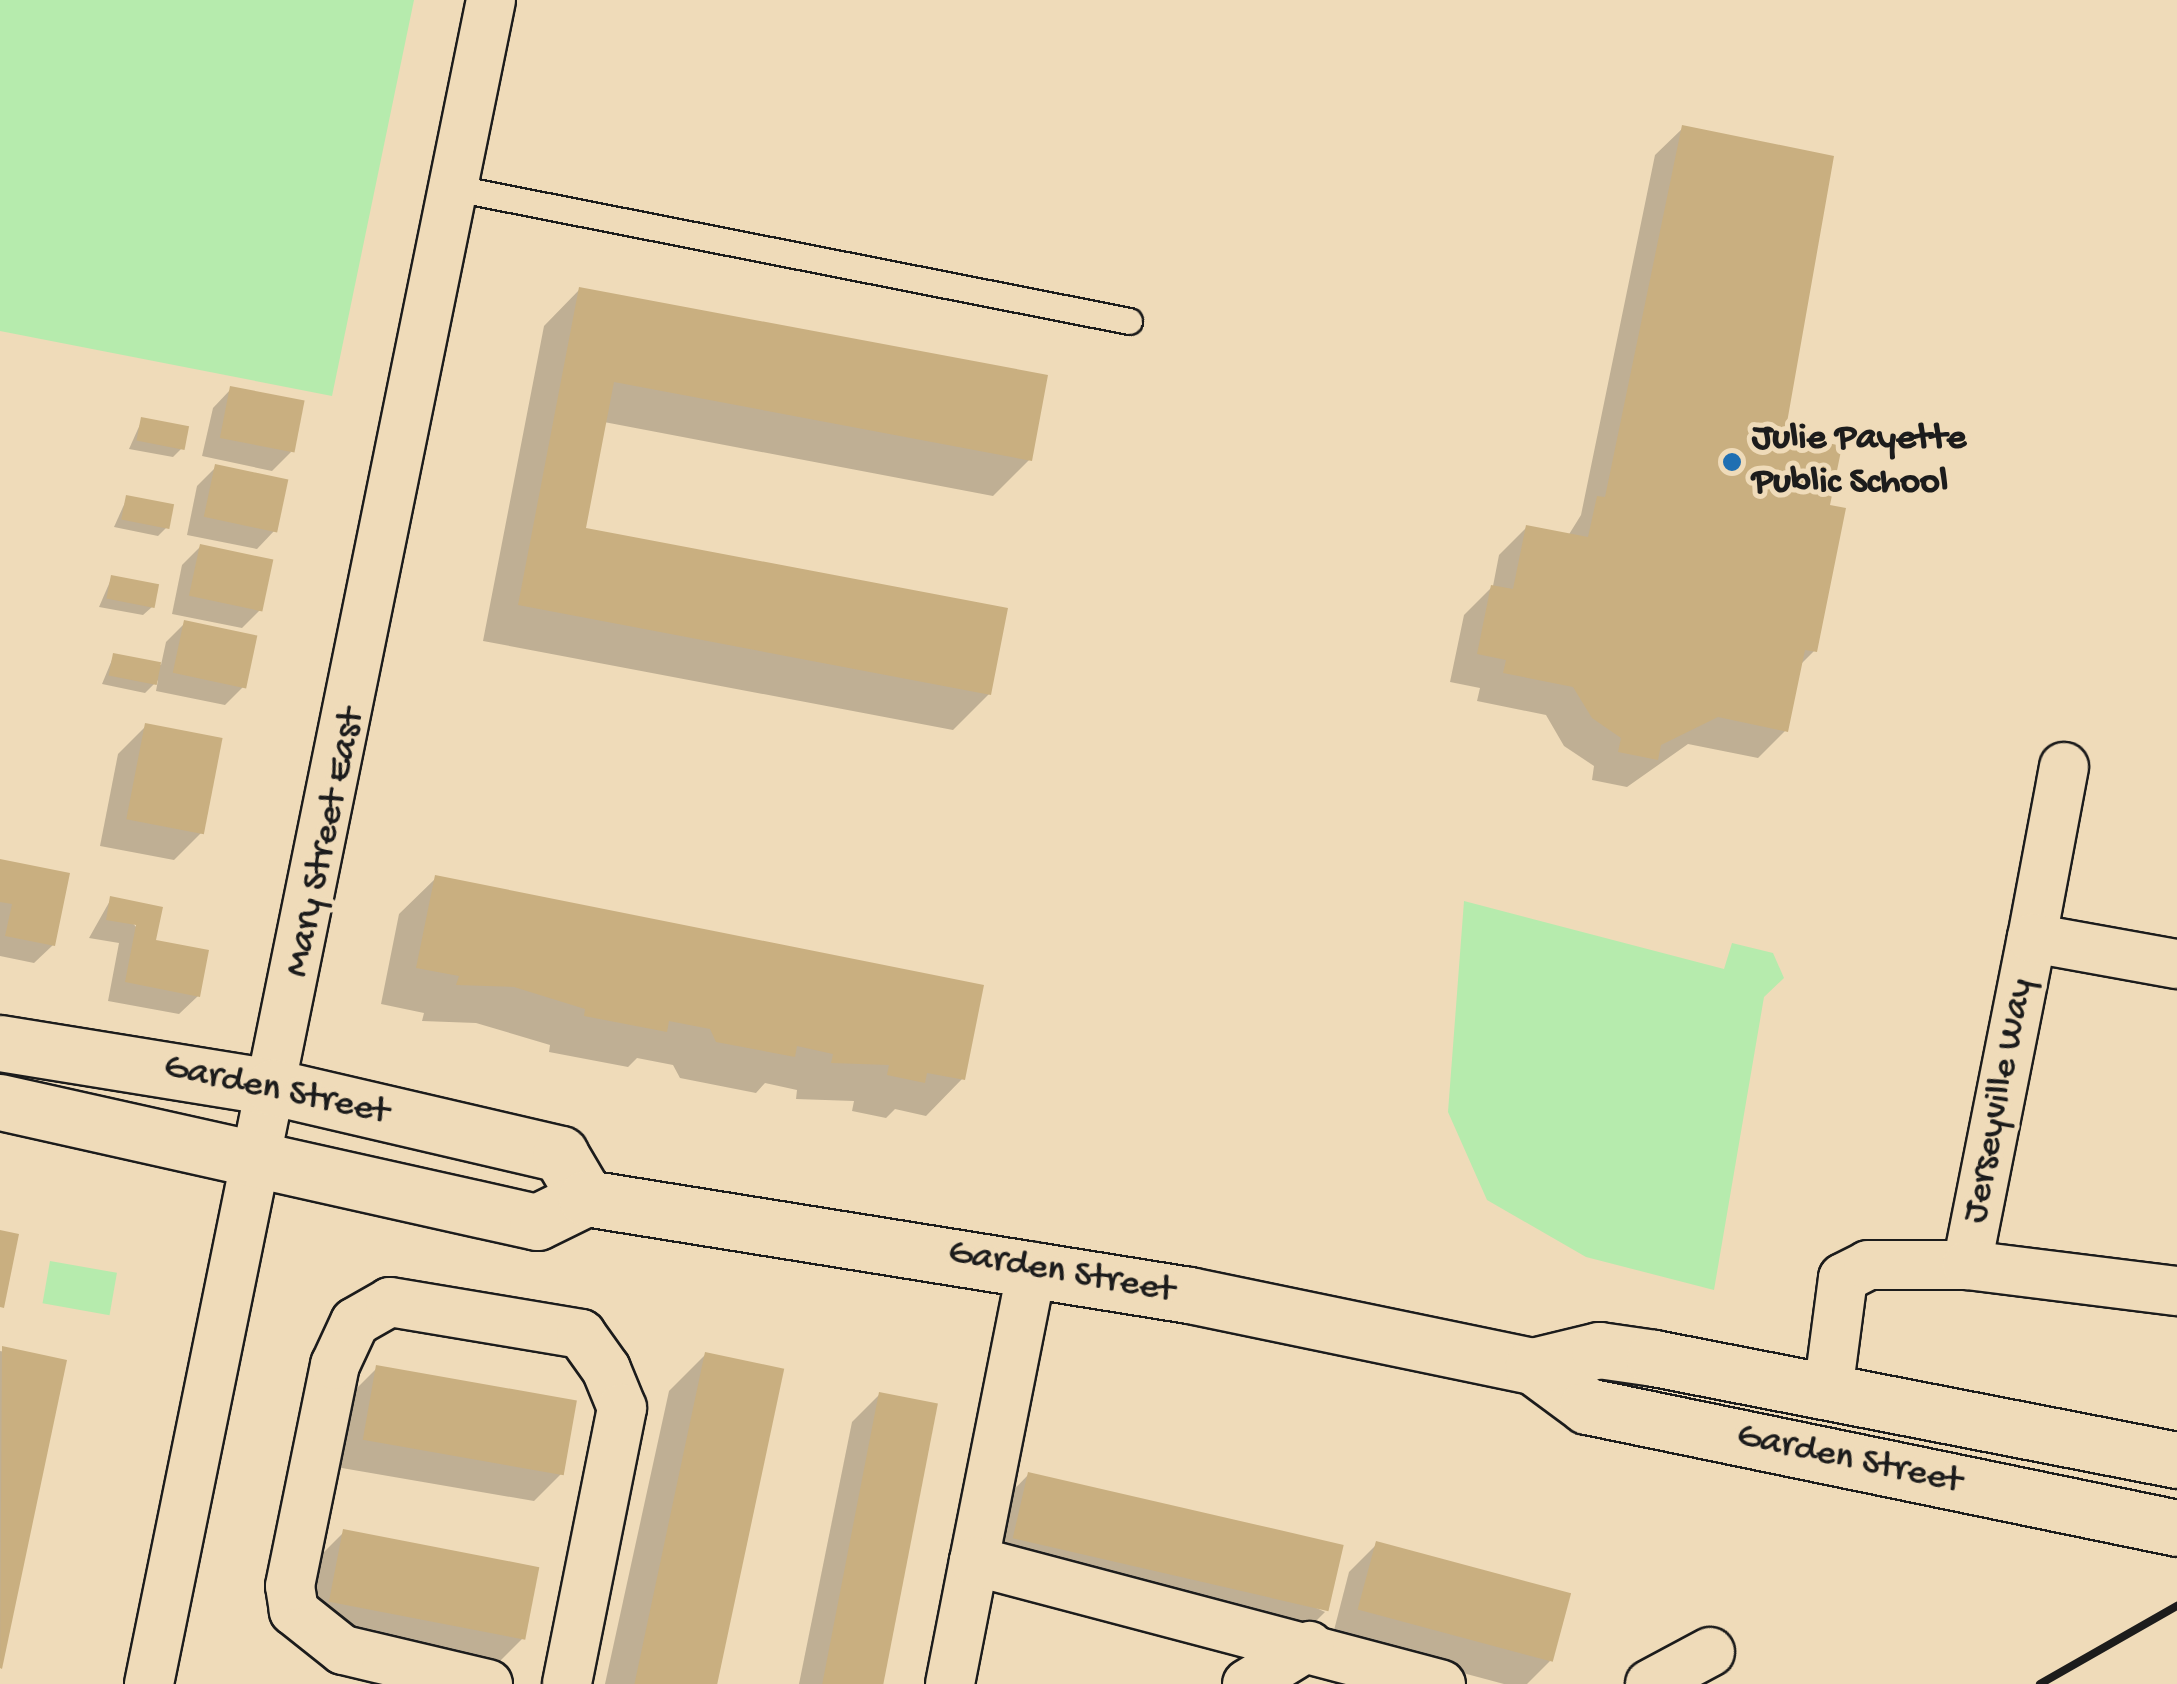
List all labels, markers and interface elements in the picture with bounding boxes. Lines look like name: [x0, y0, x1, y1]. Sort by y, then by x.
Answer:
place label: Julie Payette Public School: [1752, 417, 1966, 506]
marker: Julie Payette Public School: [1721, 451, 1743, 473]
street label: Mary Street East: [275, 705, 377, 981]
street label: Jerseyville Way: [1954, 975, 2046, 1227]
street label: Garden Street: [159, 1045, 393, 1137]
street label: Garden Street: [944, 1231, 1178, 1315]
street label: Garden Street: [1732, 1414, 1966, 1506]

